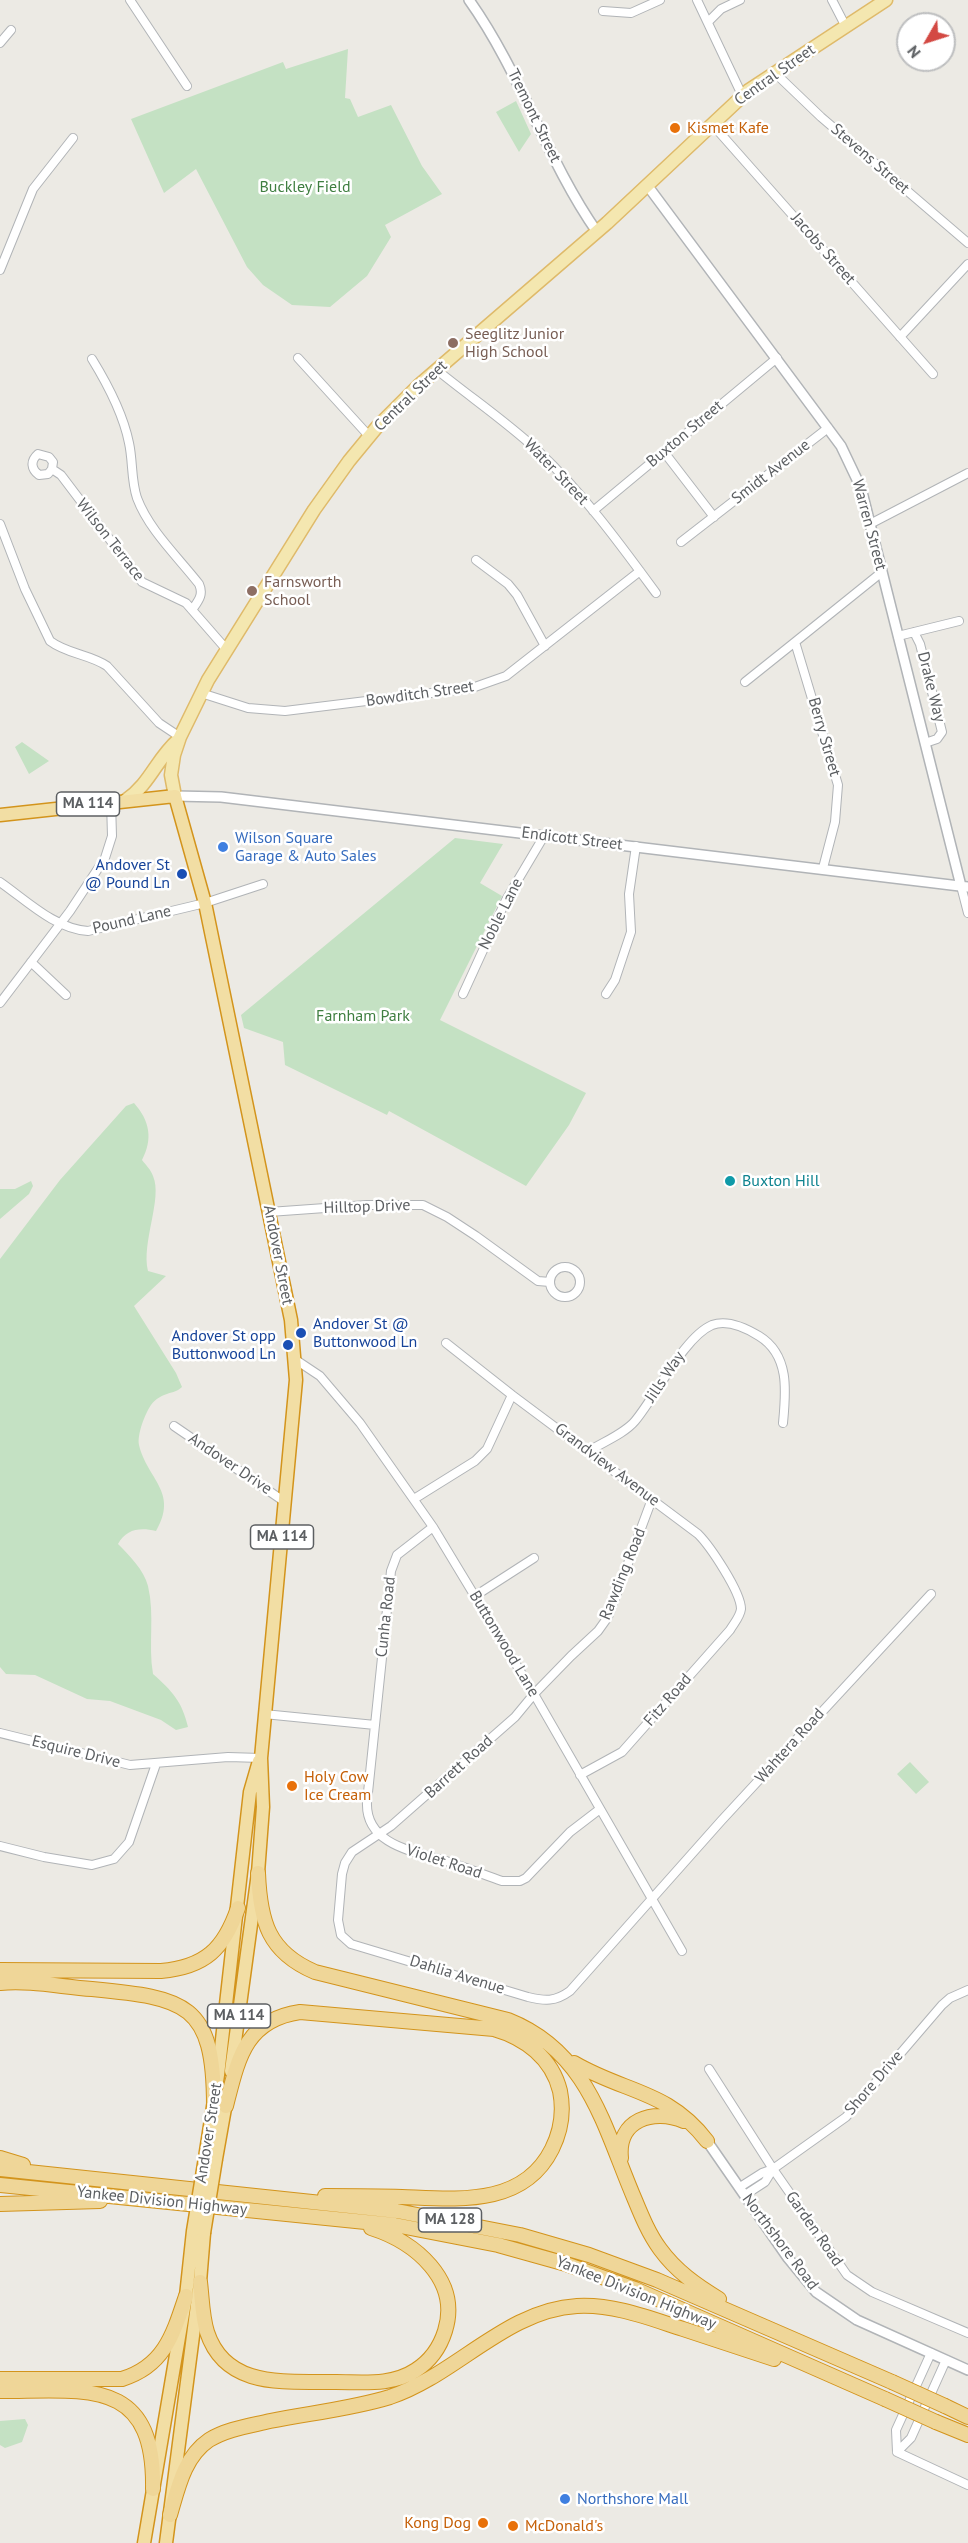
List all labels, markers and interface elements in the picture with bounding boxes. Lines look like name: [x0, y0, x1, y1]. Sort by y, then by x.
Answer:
north arrow: [896, 12, 956, 72]
street label: Central Street: [731, 40, 819, 110]
text: N: [902, 42, 925, 62]
street label: Tremont Street: [503, 66, 565, 166]
place label: Kismet Kafe: [687, 118, 769, 138]
street label: Stevens Street: [827, 120, 913, 198]
marker: Kismet Kafe: [668, 121, 682, 135]
park label: Buckley Field: [260, 177, 350, 197]
street label: Jacobs Street: [787, 209, 859, 289]
place label: Seeglitz Junior High School: [465, 324, 564, 362]
marker: Seeglitz Junior High School: [446, 336, 460, 350]
street label: Central Street: [370, 356, 452, 436]
street label: Buxton Street: [643, 396, 727, 472]
street label: Water Street: [520, 435, 592, 509]
street label: Smidt Avenue: [728, 435, 814, 509]
street label: Warren Street: [848, 477, 890, 573]
street label: Wilson Terrace: [72, 495, 148, 585]
place label: Farnsworth School: [264, 572, 341, 610]
marker: Farnsworth School: [245, 584, 259, 598]
street label: Drake Way: [913, 650, 949, 724]
street label: Bowditch Street: [365, 677, 475, 711]
street label: Berry Street: [804, 695, 844, 779]
road number: MA 114: [56, 792, 119, 816]
street label: Endicott Street: [520, 823, 624, 855]
place label: Wilson Square Garage & Auto Sales: [235, 828, 376, 866]
marker: Wilson Square Garage & Auto Sales: [216, 840, 230, 854]
place label: Andover St @ Pound Ln: [85, 855, 170, 893]
marker: Andover St @ Pound Ln: [175, 867, 189, 881]
street label: Noble Lane: [475, 875, 527, 953]
street label: Pound Lane: [91, 902, 173, 938]
park label: Farnham Park: [316, 1006, 410, 1026]
place label: Buxton Hill: [742, 1171, 819, 1191]
marker: Buxton Hill: [723, 1174, 737, 1188]
street label: Hilltop Drive: [323, 1196, 411, 1218]
street label: Andover Street: [259, 1203, 297, 1307]
place label: Andover St @ Buttonwood Ln: [313, 1314, 417, 1352]
place label: Andover St opp Buttonwood Ln: [171, 1326, 276, 1364]
marker: Andover St @ Buttonwood Ln: [294, 1326, 308, 1340]
marker: Andover St opp Buttonwood Ln: [281, 1338, 295, 1352]
street label: Jills Way: [641, 1348, 689, 1406]
street label: Grandview Avenue: [551, 1419, 663, 1511]
street label: Andover Drive: [185, 1429, 275, 1499]
road number: MA 114: [250, 1525, 314, 1549]
street label: Rawding Road: [596, 1525, 650, 1623]
street label: Cunha Road: [372, 1576, 400, 1658]
street label: Buttonwood Lane: [465, 1587, 543, 1701]
street label: Fitz Road: [640, 1670, 696, 1730]
street label: Wahtera Road: [751, 1705, 829, 1787]
street label: Barrett Road: [421, 1731, 497, 1803]
street label: Esquire Drive: [30, 1732, 122, 1772]
place label: Holy Cow Ice Cream: [304, 1767, 371, 1805]
marker: Holy Cow Ice Cream: [285, 1779, 299, 1793]
street label: Violet Road: [404, 1841, 484, 1883]
street label: Dahlia Avenue: [407, 1951, 507, 1999]
road number: MA 114: [208, 2004, 270, 2028]
street label: Shore Drive: [841, 2047, 907, 2119]
street label: Andover Street: [192, 2081, 226, 2185]
street label: Yankee Division Highway: [76, 2183, 248, 2219]
street label: Garden Road: [781, 2188, 847, 2270]
street label: Northshore Road: [738, 2190, 822, 2294]
road number: MA 128: [418, 2208, 482, 2232]
street label: Yankee Division Highway: [553, 2252, 719, 2334]
place label: Northshore Mall: [577, 2489, 688, 2509]
marker: Northshore Mall: [558, 2492, 572, 2506]
place label: Kong Dog: [404, 2513, 471, 2533]
marker: Kong Dog: [476, 2516, 490, 2530]
place label: McDonald's: [525, 2516, 603, 2536]
marker: McDonald's: [506, 2519, 520, 2533]

